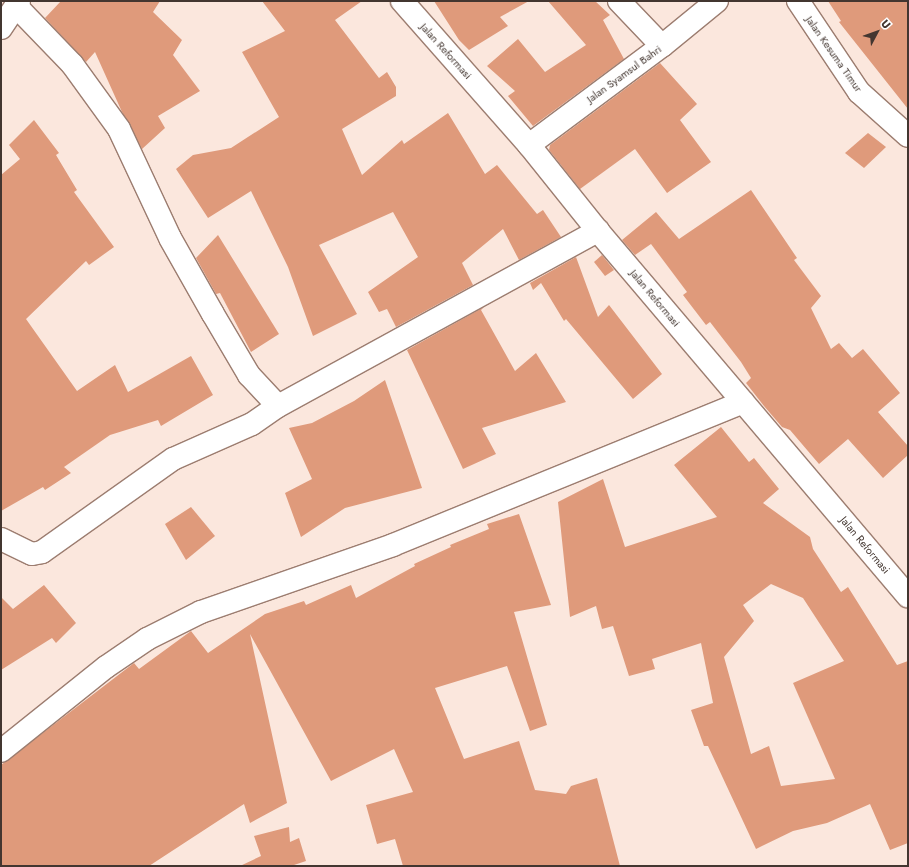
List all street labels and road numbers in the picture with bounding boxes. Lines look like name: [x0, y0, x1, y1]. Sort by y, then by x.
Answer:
street label: Jalan Kesuma Timur: [803, 13, 865, 95]
street label: Jalan Reformasi: [417, 20, 475, 82]
street label: Jalan Syamsul Bahri: [584, 42, 664, 106]
street label: Jalan Reformasi: [627, 267, 683, 329]
street label: Jalan Reformasi: [837, 514, 893, 576]

